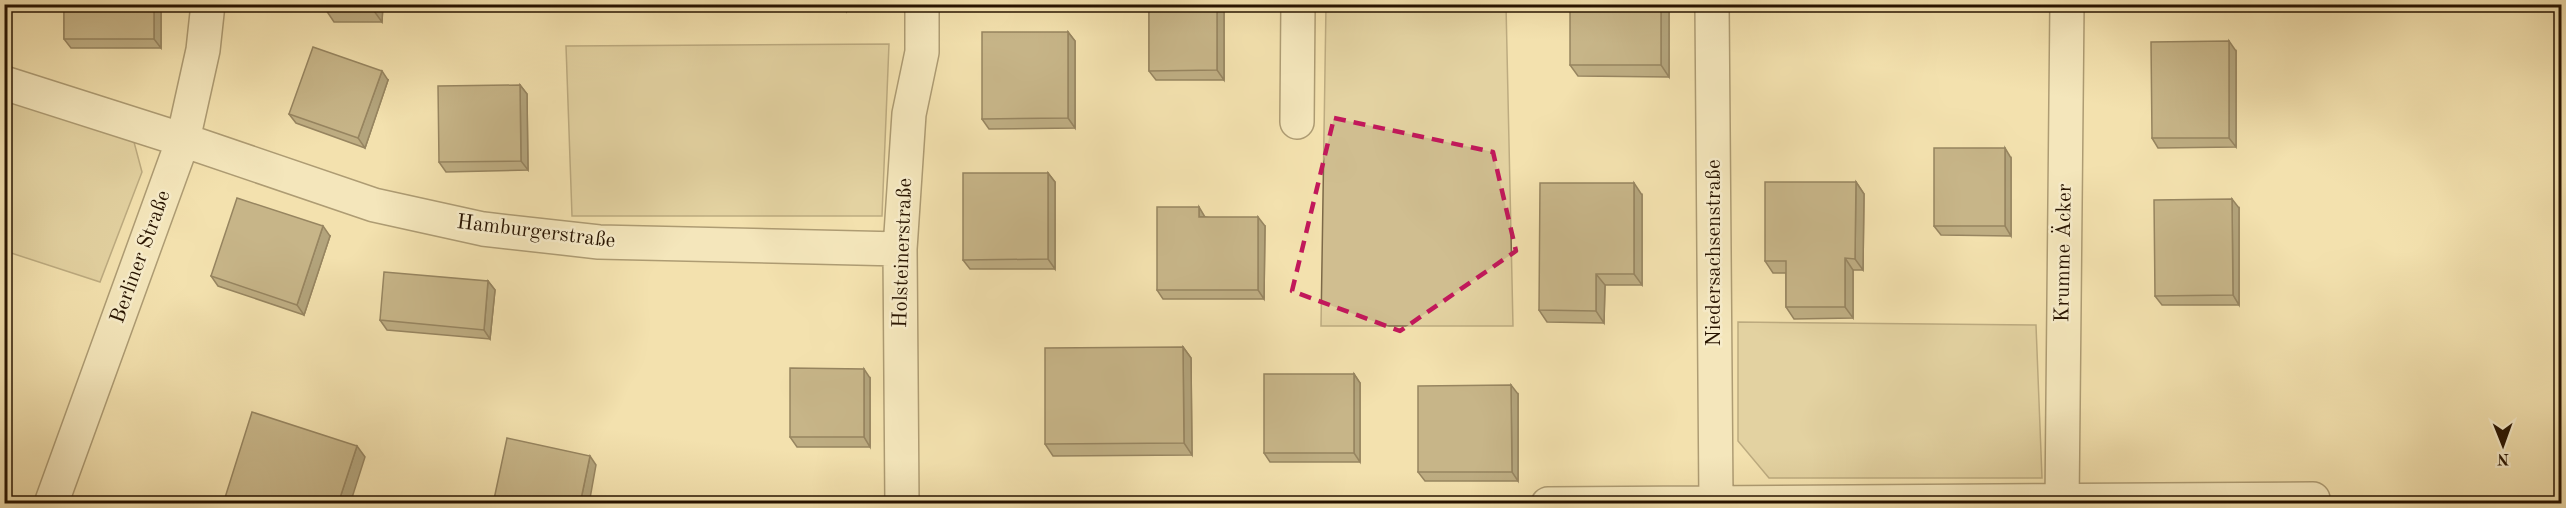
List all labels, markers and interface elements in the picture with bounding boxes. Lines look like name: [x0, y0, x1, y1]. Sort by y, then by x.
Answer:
street label: Niedersachsenstraße: [1704, 159, 1725, 347]
street label: Holsteinerstraße: [890, 178, 916, 328]
street label: Krumme Äcker: [2048, 183, 2076, 323]
street label: Berliner Straße: [107, 188, 175, 326]
street label: Hamburgerstraße: [455, 212, 617, 252]
north arrow: [2473, 415, 2533, 475]
text: N: [2496, 450, 2509, 466]

